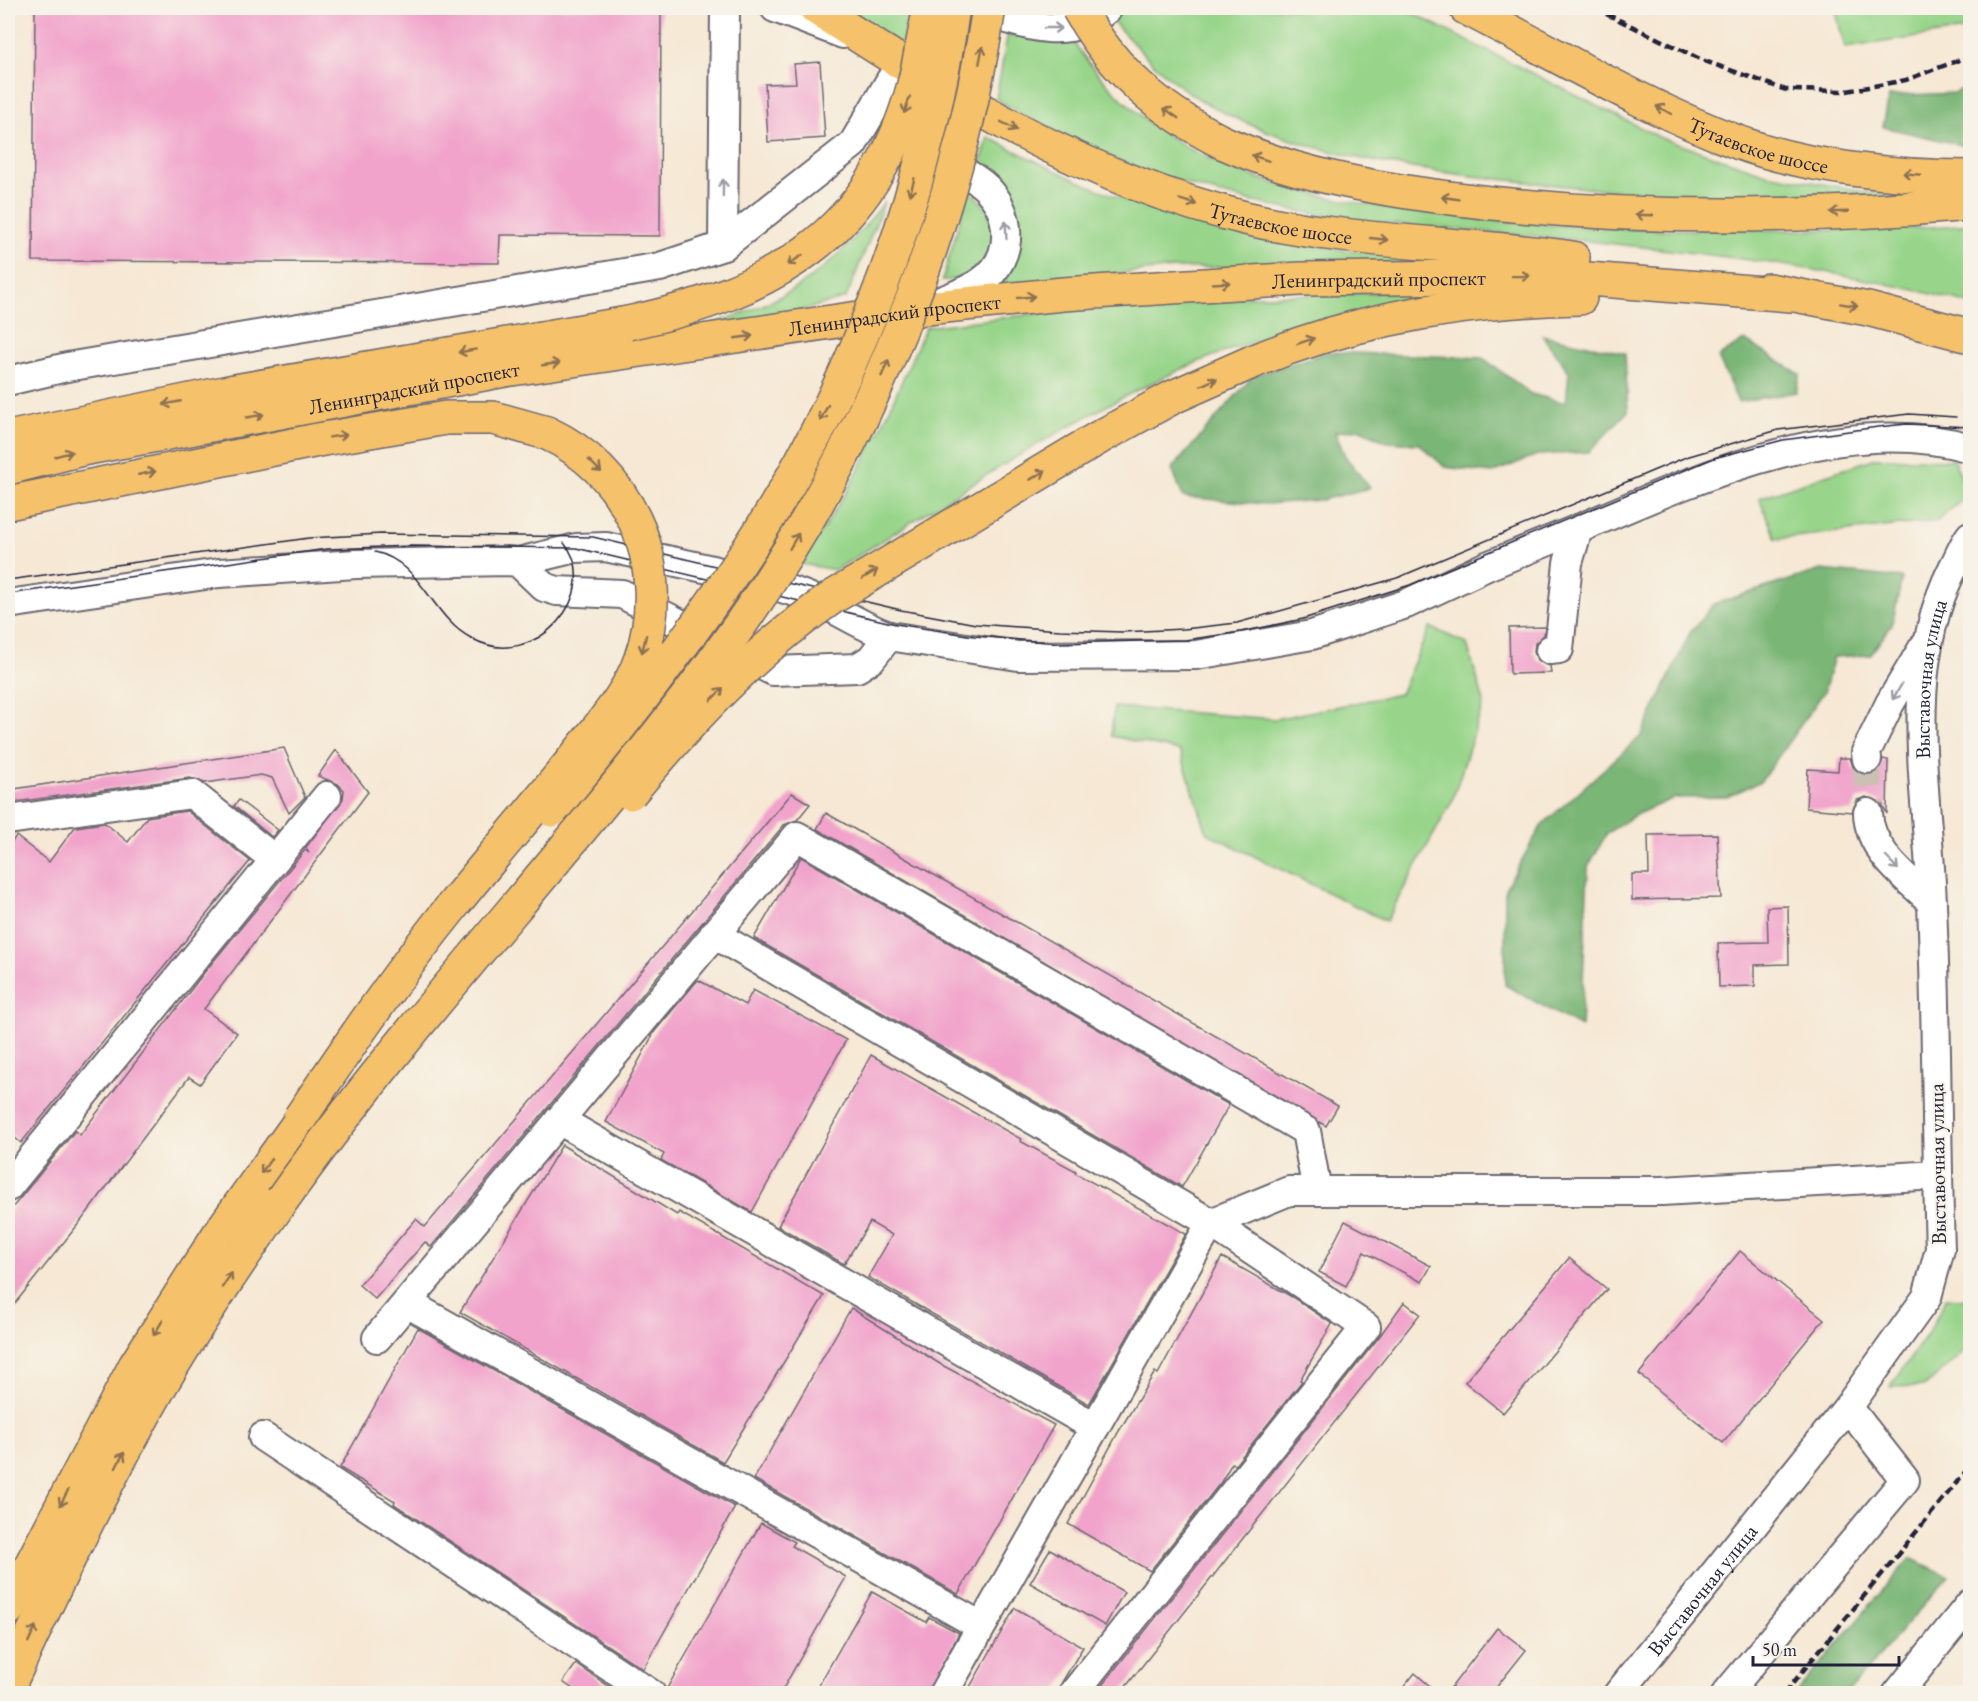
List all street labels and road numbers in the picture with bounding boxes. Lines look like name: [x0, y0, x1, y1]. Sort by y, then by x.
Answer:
street label: Тутаевское шоссе: [1684, 110, 1830, 179]
street label: Тутаевское шоссе: [1206, 195, 1354, 250]
street label: Ленинградский проспект: [1271, 263, 1486, 294]
street label: Ленинградский проспект: [786, 287, 1002, 342]
street label: Ленинградский проспект: [306, 354, 522, 420]
street label: Выставочная улица: [1908, 595, 1953, 760]
street label: Выставочная улица: [1922, 1082, 1952, 1245]
street label: Выставочная улица: [1641, 1518, 1763, 1661]

